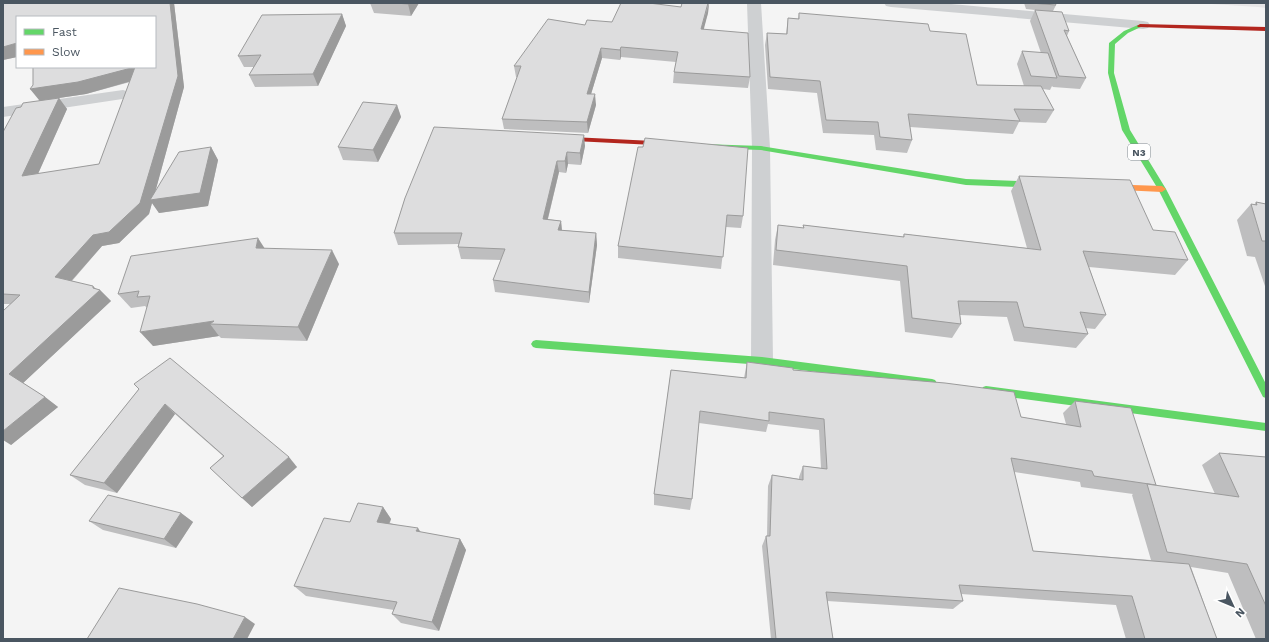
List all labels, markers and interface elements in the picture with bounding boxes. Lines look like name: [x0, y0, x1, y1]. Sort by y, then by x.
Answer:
legend: [16, 16, 156, 68]
text: Fast: [52, 25, 77, 39]
text: Slow: [52, 45, 80, 59]
road number: N3: [1128, 144, 1150, 160]
north arrow: [1213, 586, 1253, 626]
text: N: [1232, 605, 1247, 620]

